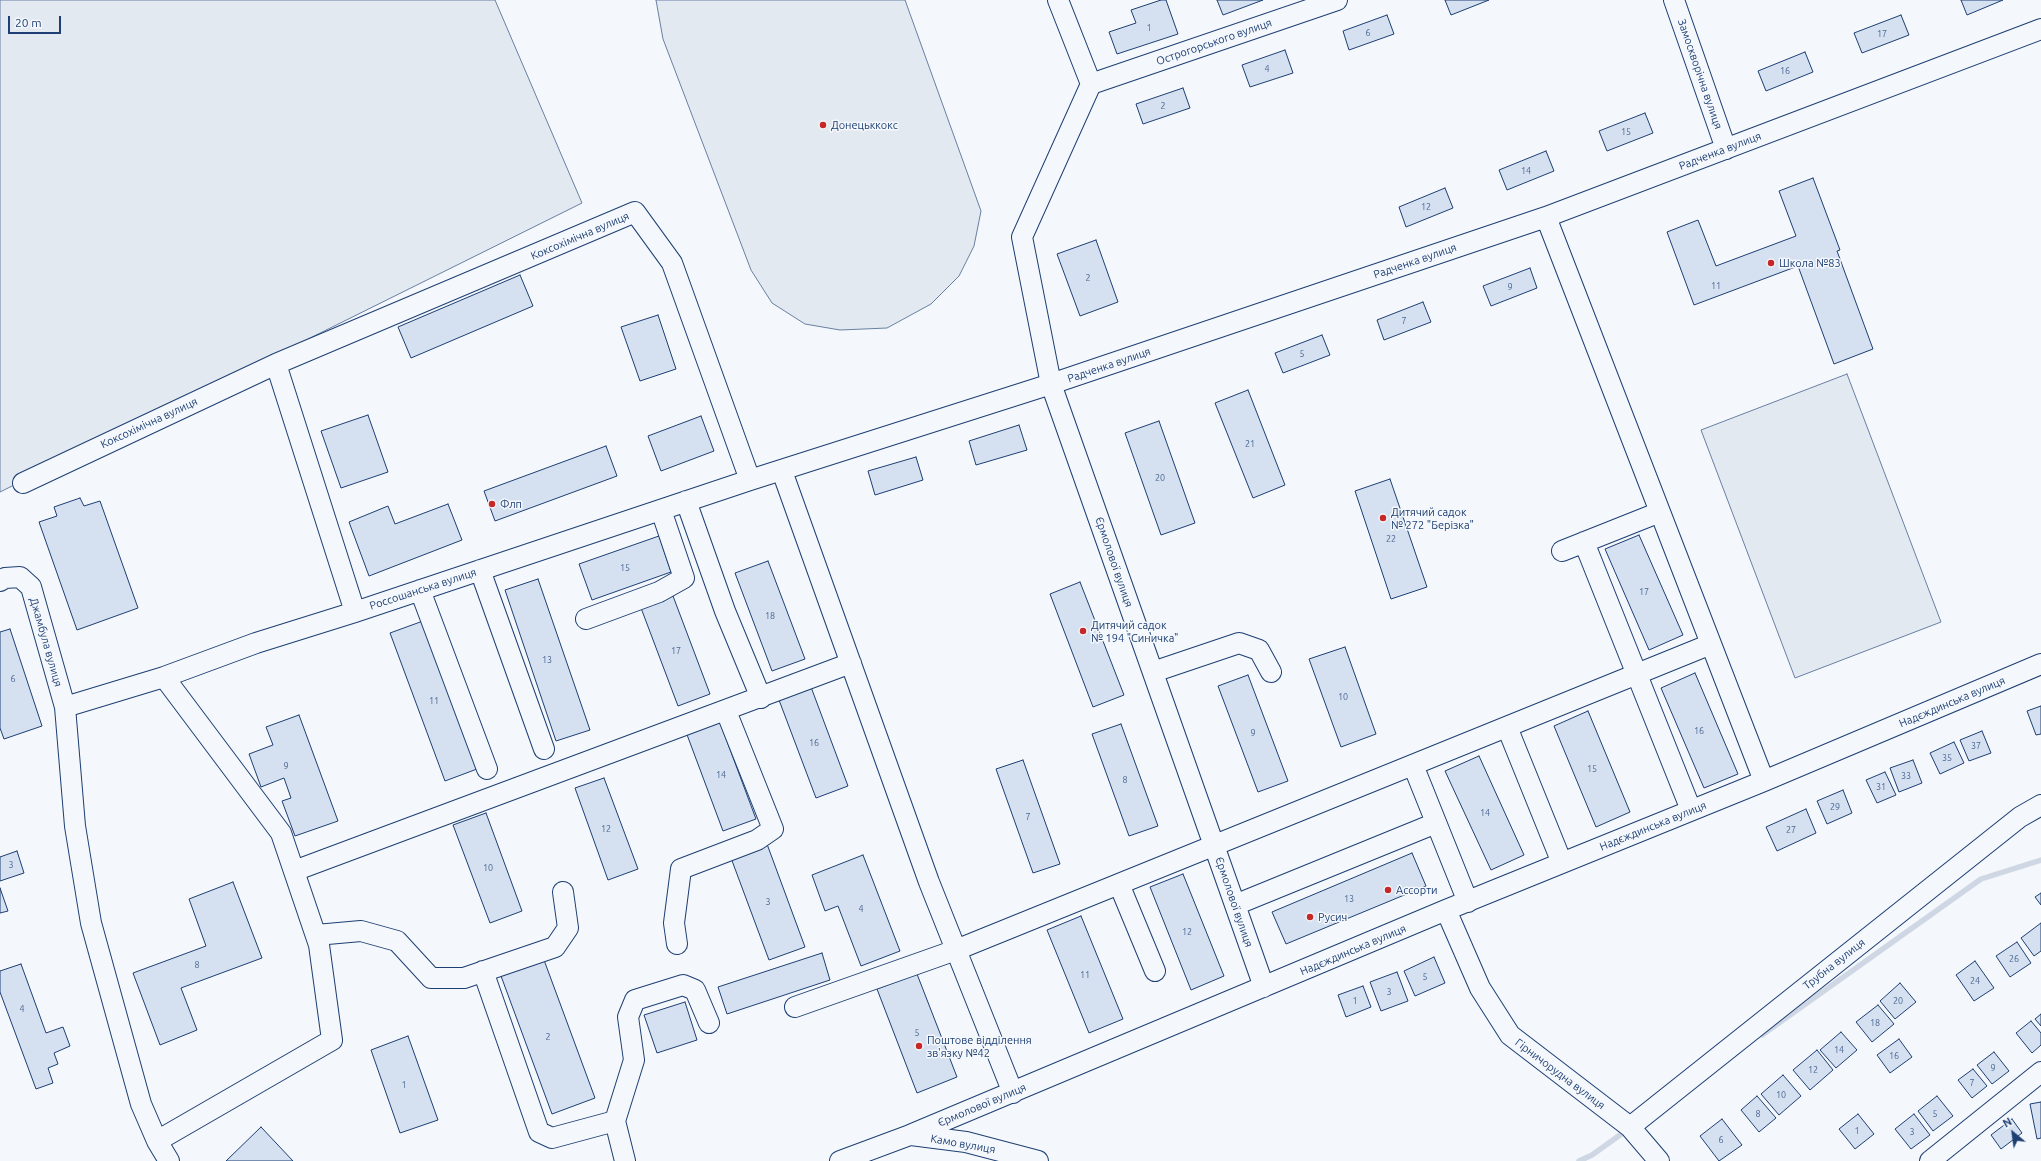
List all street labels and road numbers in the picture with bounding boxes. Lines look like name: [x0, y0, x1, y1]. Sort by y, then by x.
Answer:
street label: Острогорського вулиця: [1154, 16, 1274, 68]
street label: Замоскворічна вулиця: [1675, 17, 1725, 131]
street label: Радченка вулиця: [1677, 129, 1763, 173]
street label: Коксохімічна вулиця: [529, 209, 631, 263]
street label: Радченка вулиця: [1372, 241, 1458, 281]
street label: Радченка вулиця: [1066, 345, 1152, 385]
street label: Коксохімічна вулиця: [98, 395, 200, 451]
street label: Єрмолової вулиця: [1092, 515, 1136, 609]
street label: Россошанська вулиця: [368, 565, 478, 613]
street label: Джамбула вулиця: [27, 596, 65, 688]
street label: Надєждинська вулиця: [1897, 674, 2007, 730]
street label: Надєждинська вулиця: [1598, 799, 1708, 853]
street label: Єрмолової вулиця: [1212, 855, 1256, 949]
street label: Надєждинська вулиця: [1298, 922, 1408, 978]
street label: Трубна вулиця: [1800, 936, 1868, 992]
street label: Гірничорудна вулиця: [1512, 1036, 1608, 1112]
street label: Єрмолової вулиця: [936, 1080, 1028, 1130]
street label: Камо вулиця: [929, 1132, 997, 1156]

